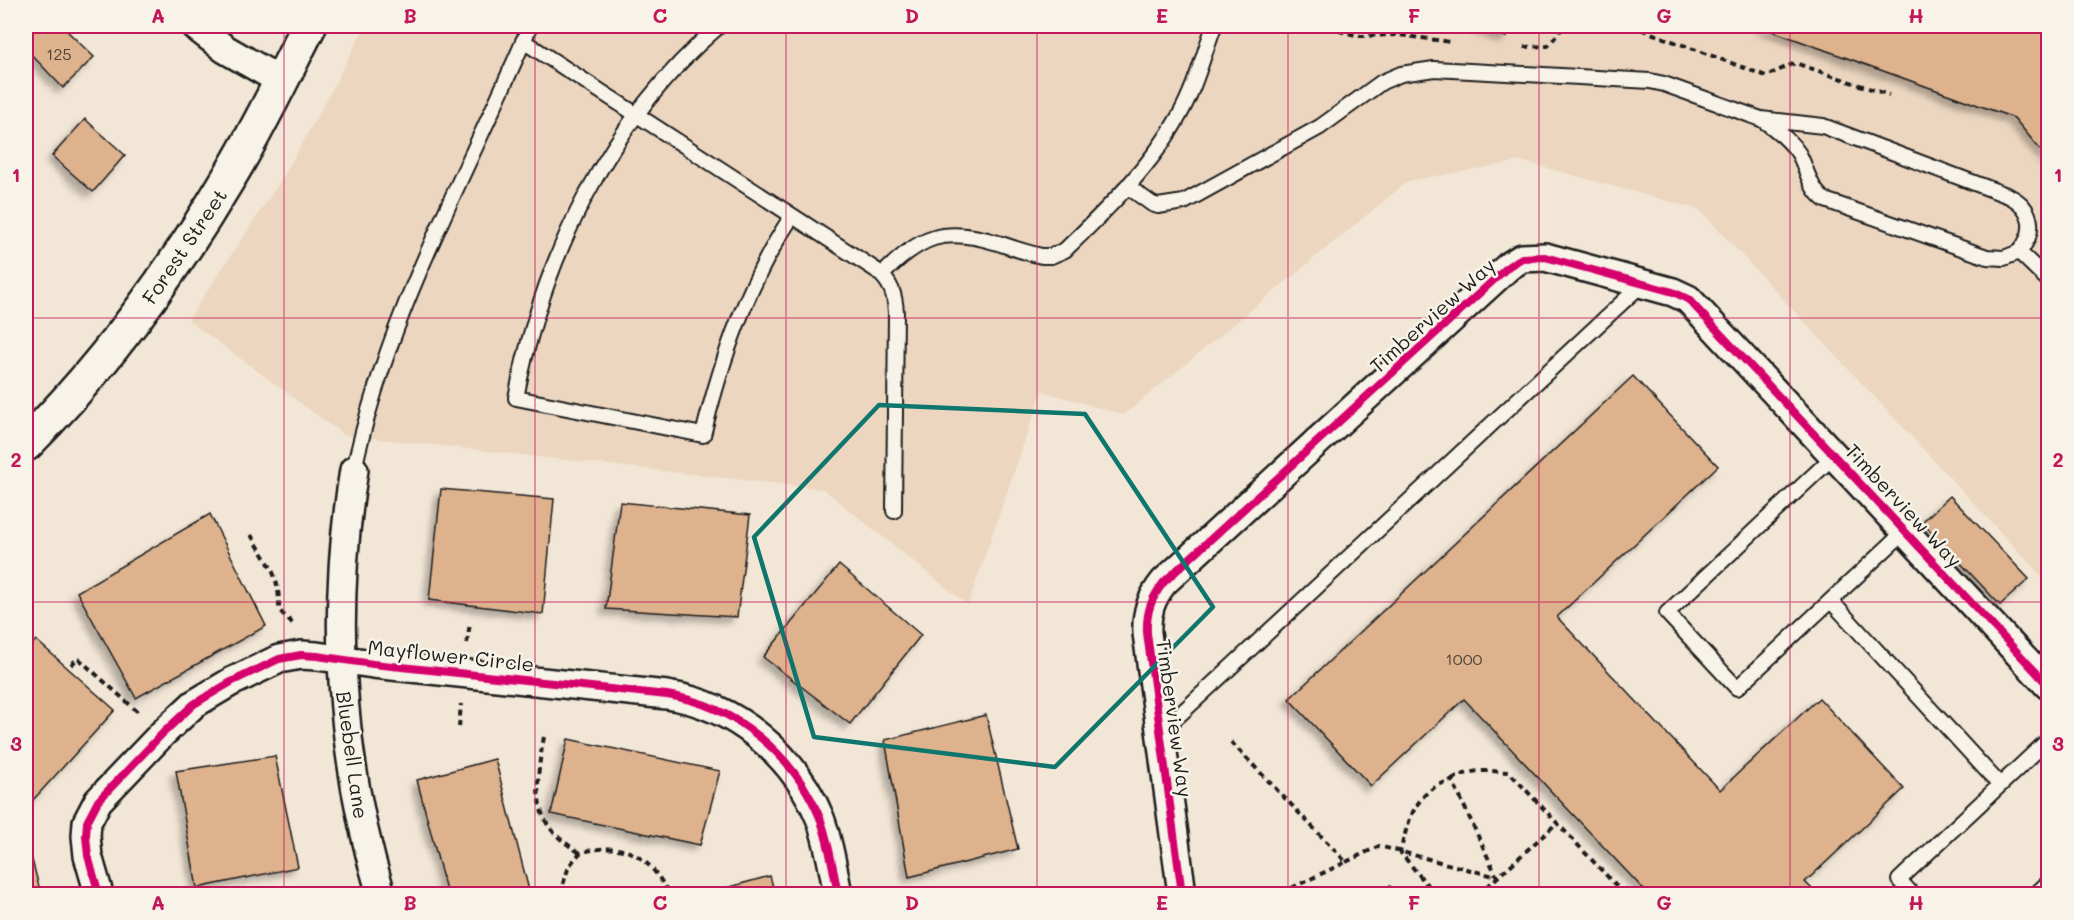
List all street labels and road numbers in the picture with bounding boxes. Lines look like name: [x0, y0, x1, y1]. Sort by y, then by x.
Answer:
street label: Forest Street: [136, 183, 232, 309]
street label: Timberview Way: [1364, 252, 1500, 378]
street label: Timberview Way: [1840, 438, 1968, 572]
street label: Mayflower Circle: [366, 633, 536, 677]
street label: Timberview Way: [1151, 637, 1199, 799]
street label: Bluebell Lane: [331, 689, 375, 821]

